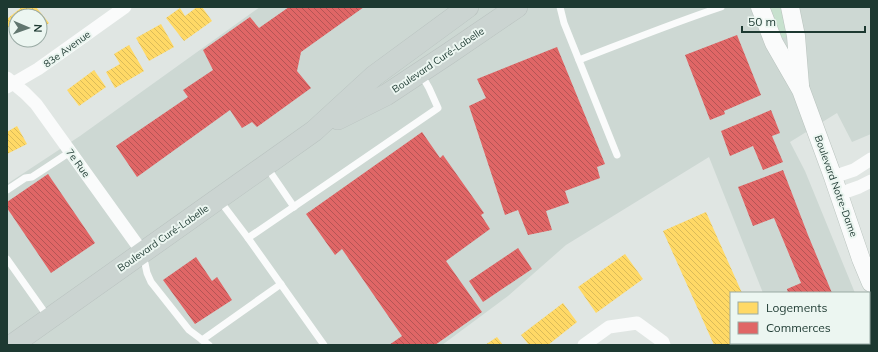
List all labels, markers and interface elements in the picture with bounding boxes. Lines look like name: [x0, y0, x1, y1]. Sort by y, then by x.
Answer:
north arrow: [8, 8, 48, 48]
scale bar: [742, 8, 865, 34]
text: 50 m: [748, 14, 776, 29]
text: N: [31, 24, 45, 33]
street label: Boulevard Curé-Labelle: [389, 24, 487, 96]
street label: 83e Avenue: [41, 28, 93, 70]
street label: Boulevard Notre-Dame: [812, 133, 860, 239]
street label: 7e Rue: [63, 146, 93, 180]
street label: Boulevard Curé-Labelle: [115, 202, 211, 274]
legend: [730, 292, 870, 344]
text: Logements: [766, 300, 827, 315]
text: Commerces: [766, 320, 831, 335]

